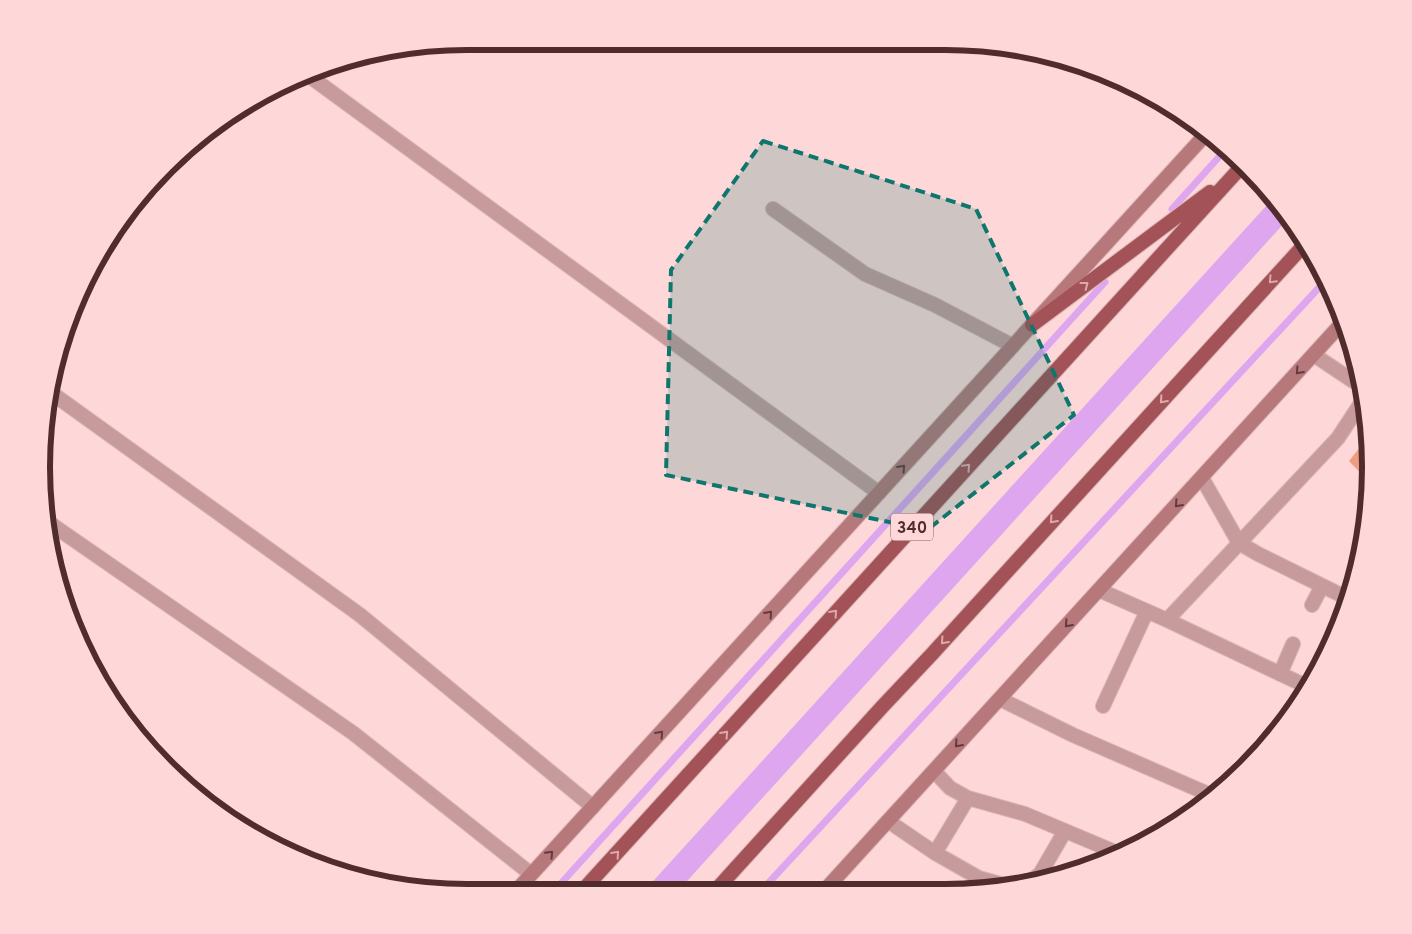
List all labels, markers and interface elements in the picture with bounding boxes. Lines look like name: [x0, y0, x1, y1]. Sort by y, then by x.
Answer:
one-way arrow: [1269, 275, 1278, 284]
one-way arrow: [1079, 282, 1089, 291]
one-way arrow: [1296, 366, 1305, 375]
one-way arrow: [1160, 395, 1169, 404]
one-way arrow: [896, 464, 905, 473]
one-way arrow: [961, 464, 970, 473]
one-way arrow: [1174, 499, 1183, 508]
road number: 340: [891, 514, 933, 540]
one-way arrow: [1050, 515, 1059, 524]
one-way arrow: [763, 610, 772, 619]
one-way arrow: [828, 610, 837, 619]
one-way arrow: [1065, 619, 1074, 628]
one-way arrow: [941, 635, 950, 644]
one-way arrow: [654, 730, 663, 739]
one-way arrow: [719, 730, 728, 739]
one-way arrow: [955, 739, 964, 748]
one-way arrow: [544, 850, 553, 859]
one-way arrow: [610, 850, 619, 859]

